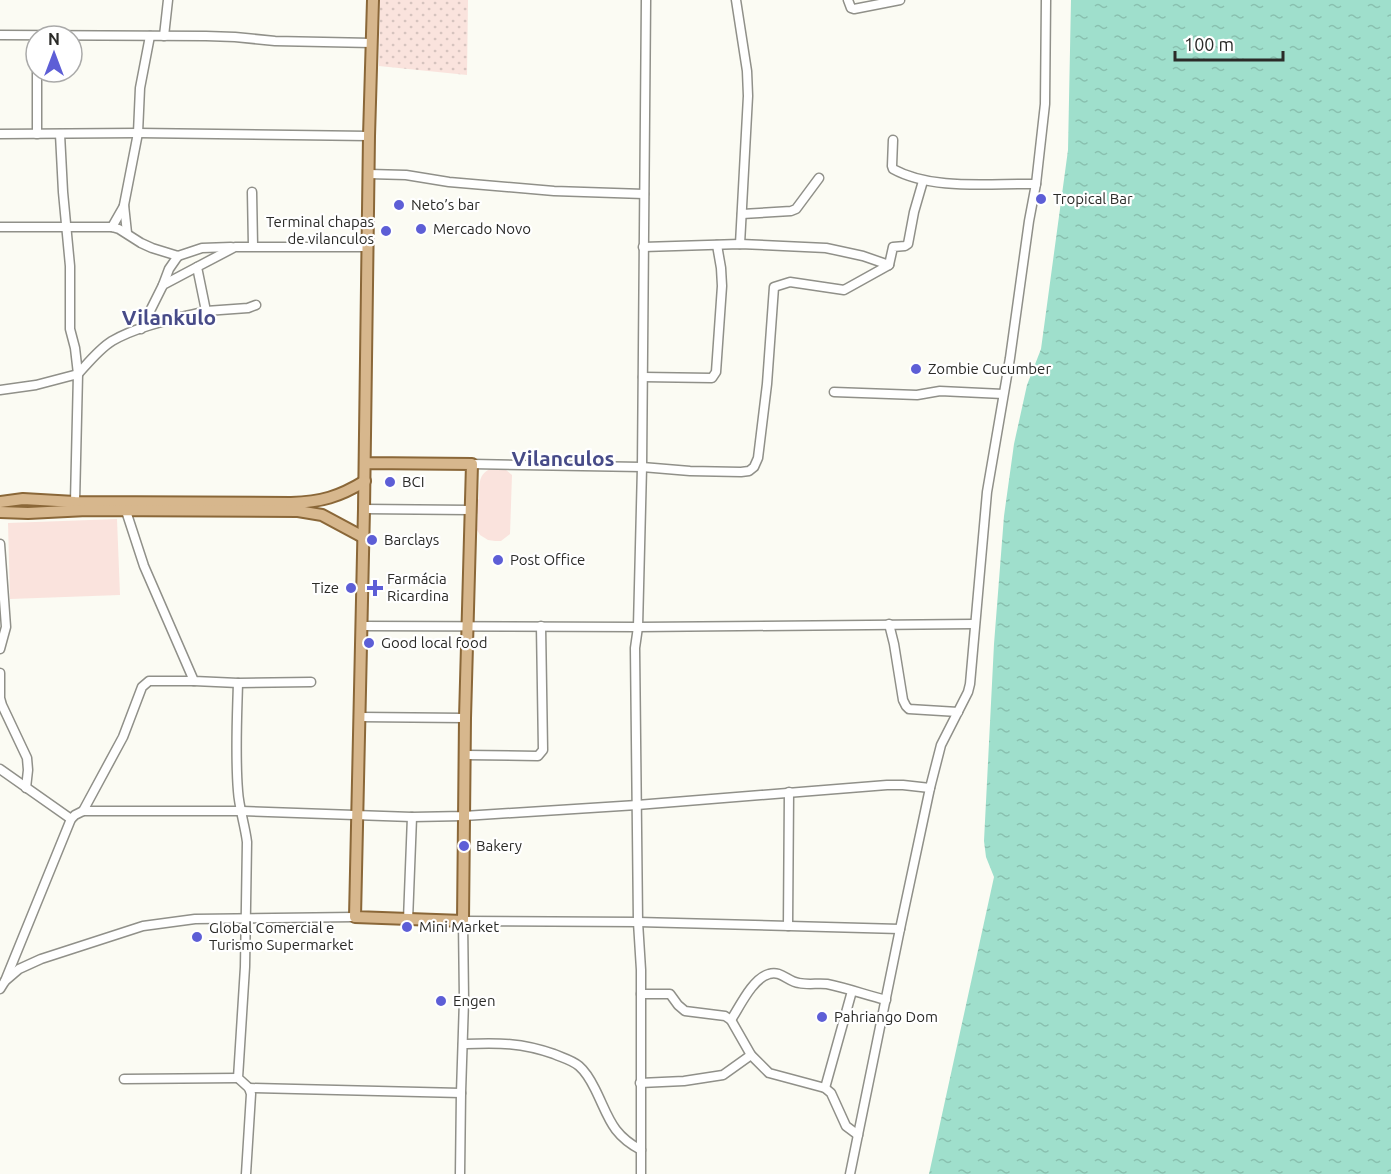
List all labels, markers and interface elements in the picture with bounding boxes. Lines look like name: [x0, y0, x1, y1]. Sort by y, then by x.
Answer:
north arrow: [24, 24, 84, 84]
scale bar: [1175, 24, 1283, 62]
text: N: [48, 30, 60, 48]
text: 100 m: [1184, 34, 1234, 54]
place label: Tropical Bar: [1053, 190, 1133, 207]
marker: Tropical Bar: [1034, 192, 1048, 206]
place label: Neto’s bar: [411, 196, 480, 213]
marker: Neto’s bar: [392, 198, 406, 212]
place label: Terminal chapas de vilanculos: [266, 213, 374, 247]
place label: Mercado Novo: [433, 220, 531, 237]
marker: Mercado Novo: [414, 222, 428, 236]
marker: Terminal chapas de vilanculos: [379, 224, 393, 238]
district label: Vilankulo: [122, 305, 216, 329]
place label: Zombie Cucumber: [928, 360, 1051, 377]
marker: Zombie Cucumber: [909, 362, 923, 376]
district label: Vilanculos: [511, 446, 615, 470]
place label: BCI: [402, 473, 425, 490]
marker: BCI: [383, 475, 397, 489]
place label: Barclays: [384, 531, 439, 548]
marker: Barclays: [365, 533, 379, 547]
place label: Post Office: [510, 551, 585, 568]
marker: Post Office: [491, 553, 505, 567]
place label: Farmácia Ricardina: [387, 570, 449, 604]
place label: Tize: [312, 579, 339, 596]
marker: Tize: [344, 581, 358, 595]
marker: Farmácia Ricardina: [368, 581, 382, 595]
place label: Good local food: [381, 634, 487, 651]
marker: Good local food: [362, 636, 376, 650]
place label: Bakery: [476, 837, 522, 854]
marker: Bakery: [457, 839, 471, 853]
place label: Mini Market: [419, 918, 499, 935]
place label: Global Comercial e Turismo Supermarket: [209, 919, 354, 953]
marker: Mini Market: [400, 920, 414, 934]
marker: Global Comercial e Turismo Supermarket: [190, 930, 204, 944]
place label: Engen: [453, 992, 495, 1009]
marker: Engen: [434, 994, 448, 1008]
place label: Pahriango Dom: [834, 1008, 938, 1025]
marker: Pahriango Dom: [815, 1010, 829, 1024]

